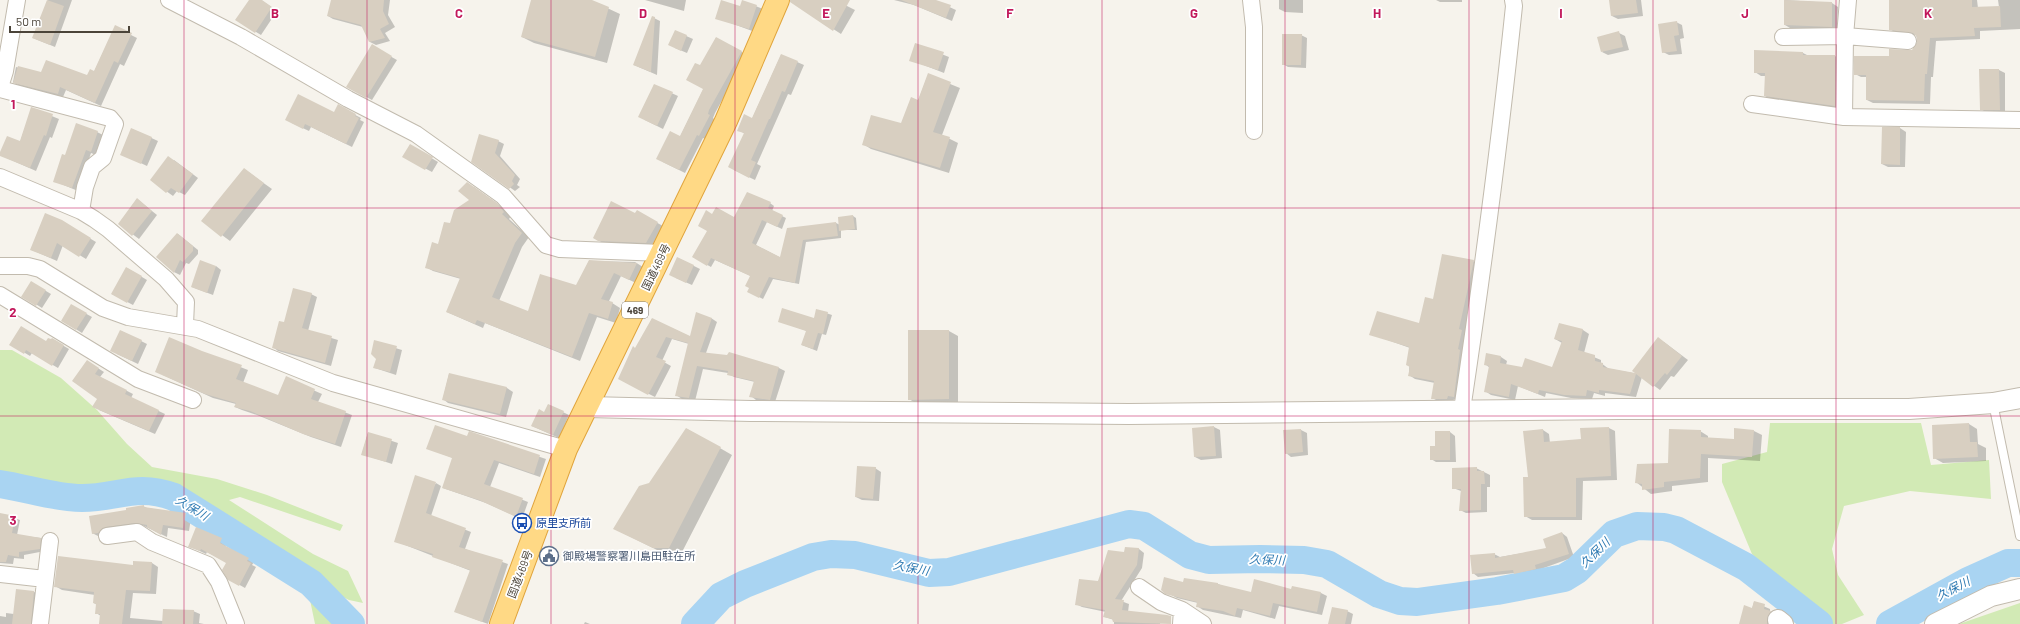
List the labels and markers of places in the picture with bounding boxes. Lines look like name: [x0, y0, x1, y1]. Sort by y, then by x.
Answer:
bus stop icon: 原里支所前: [511, 512, 533, 534]
place label: 原里支所前: [536, 516, 591, 529]
public building icon: 御殿場警察署川島田駐在所: [538, 545, 560, 567]
place label: 御殿場警察署川島田駐在所: [562, 549, 696, 562]

